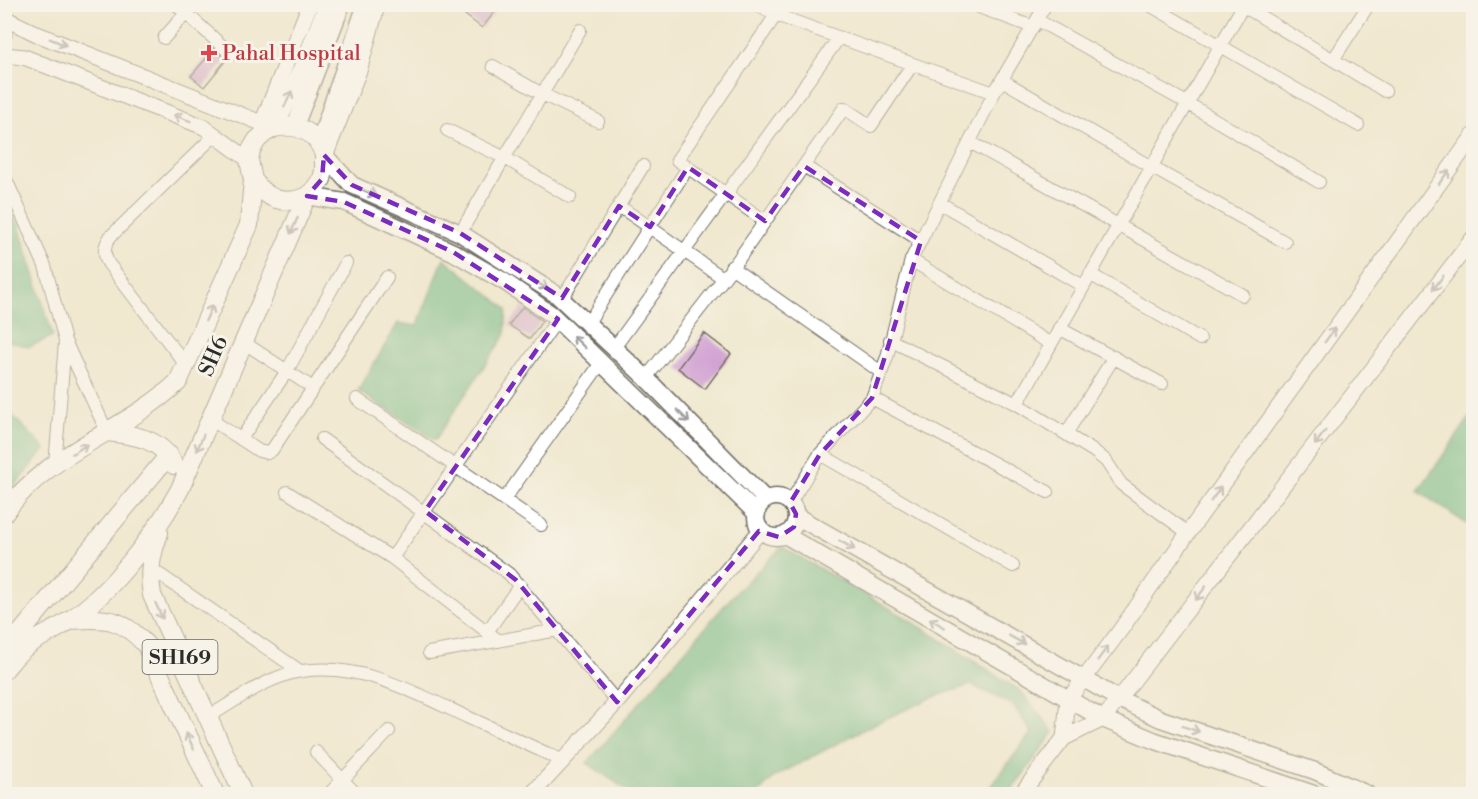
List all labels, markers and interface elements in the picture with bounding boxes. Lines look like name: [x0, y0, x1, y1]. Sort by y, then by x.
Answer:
one-way arrow: [48, 37, 66, 48]
place label: Pahal Hospital: [222, 41, 361, 67]
marker: Pahal Hospital: [200, 44, 218, 62]
one-way arrow: [282, 91, 294, 109]
one-way arrow: [173, 112, 192, 123]
one-way arrow: [1437, 169, 1450, 185]
one-way arrow: [359, 187, 377, 199]
one-way arrow: [288, 216, 300, 234]
one-way arrow: [1432, 275, 1444, 291]
one-way arrow: [531, 278, 548, 290]
one-way arrow: [205, 304, 216, 322]
one-way arrow: [1324, 328, 1336, 344]
street label: SH6: [194, 332, 234, 381]
one-way arrow: [572, 335, 587, 349]
one-way arrow: [676, 408, 690, 423]
one-way arrow: [1313, 430, 1326, 446]
one-way arrow: [193, 434, 204, 452]
one-way arrow: [71, 443, 88, 455]
one-way arrow: [1210, 486, 1222, 502]
one-way arrow: [838, 539, 855, 551]
one-way arrow: [1195, 585, 1208, 601]
one-way arrow: [154, 601, 166, 619]
one-way arrow: [929, 617, 946, 629]
one-way arrow: [1008, 634, 1025, 646]
road number: SH169: [142, 640, 218, 674]
one-way arrow: [1097, 645, 1110, 661]
one-way arrow: [1181, 724, 1199, 735]
one-way arrow: [184, 733, 196, 751]

